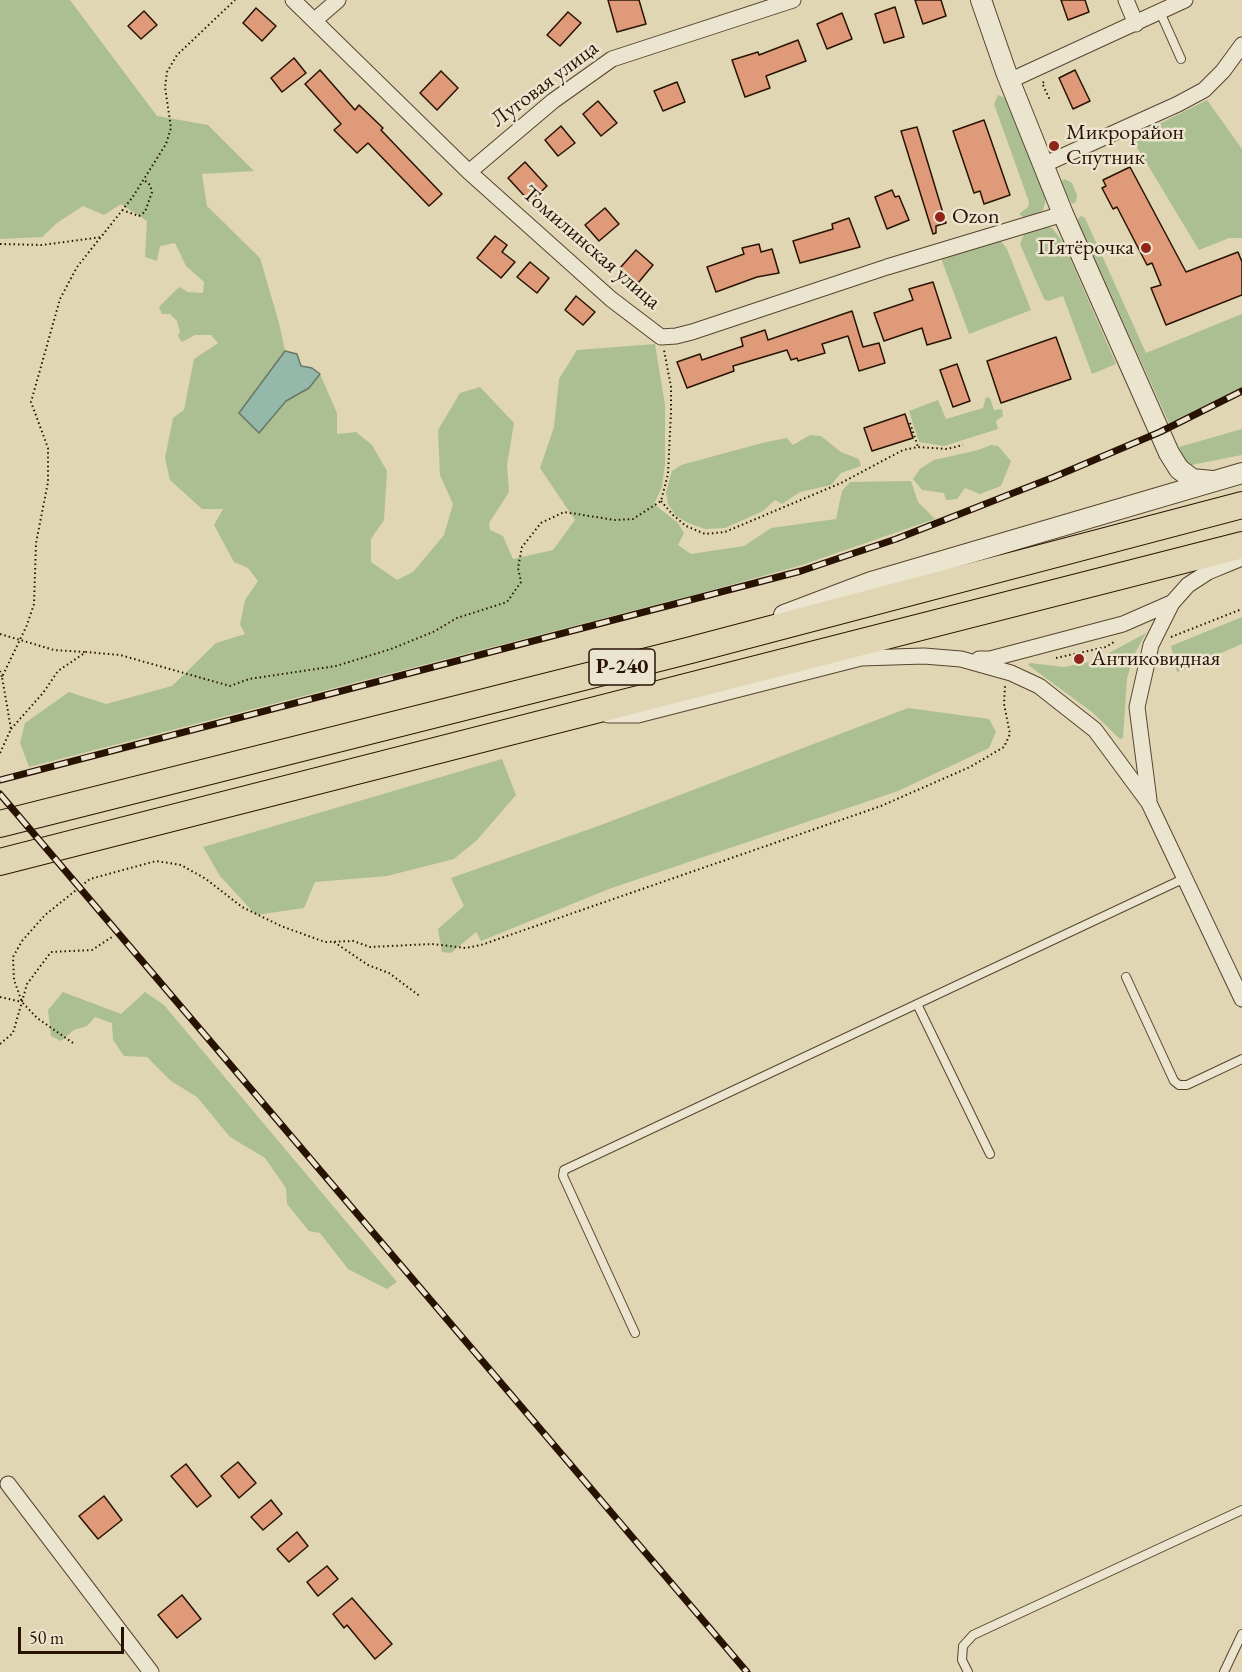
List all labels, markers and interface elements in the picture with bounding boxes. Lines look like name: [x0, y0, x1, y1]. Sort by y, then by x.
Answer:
street label: Луговая улица: [486, 35, 604, 133]
place label: Микрорайон Спутник: [1066, 120, 1184, 172]
marker: Микрорайон Спутник: [1047, 139, 1061, 153]
street label: Томилинская улица: [516, 181, 666, 315]
place label: Ozon: [952, 204, 1000, 230]
marker: Ozon: [933, 210, 947, 224]
place label: Пятёрочка: [1037, 235, 1134, 261]
marker: Пятёрочка: [1139, 241, 1153, 255]
place label: Антиковидная: [1091, 646, 1220, 672]
road number: Р-240: [589, 649, 655, 685]
marker: Антиковидная: [1072, 652, 1086, 666]
scale bar: [21, 1615, 128, 1653]
text: 50 m: [29, 1626, 64, 1649]

